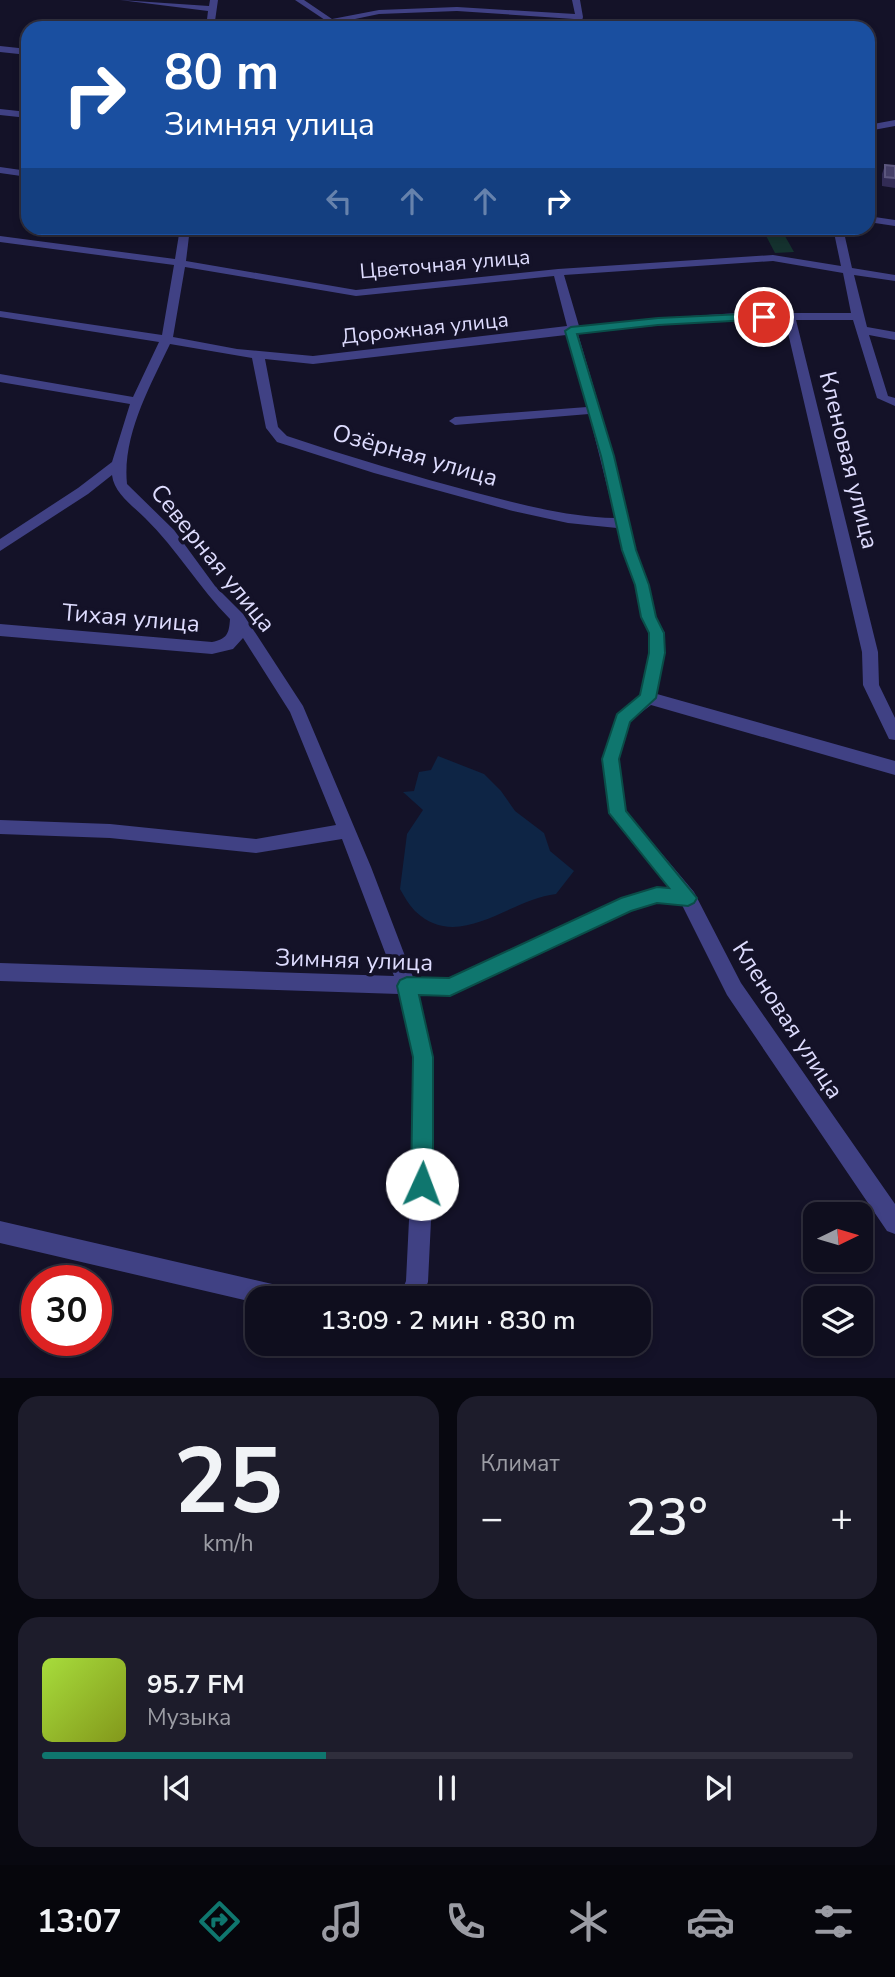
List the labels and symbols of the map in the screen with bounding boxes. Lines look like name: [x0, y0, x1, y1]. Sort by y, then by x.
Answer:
street label: Цветочная улица: [359, 243, 531, 285]
pin: [734, 287, 794, 347]
street label: Дорожная улица: [340, 305, 510, 351]
street label: Кленовая улица: [811, 368, 887, 552]
street label: Озёрная улица: [329, 416, 501, 494]
street label: Северная улица: [143, 477, 283, 639]
street label: Тихая улица: [61, 596, 201, 640]
street label: Кленовая улица: [725, 935, 851, 1105]
street label: Зимняя улица: [274, 941, 434, 979]
position arrow: [385, 1147, 459, 1221]
north arrow: [803, 1202, 873, 1272]
speed limit sign: 30: [21, 1265, 112, 1356]

